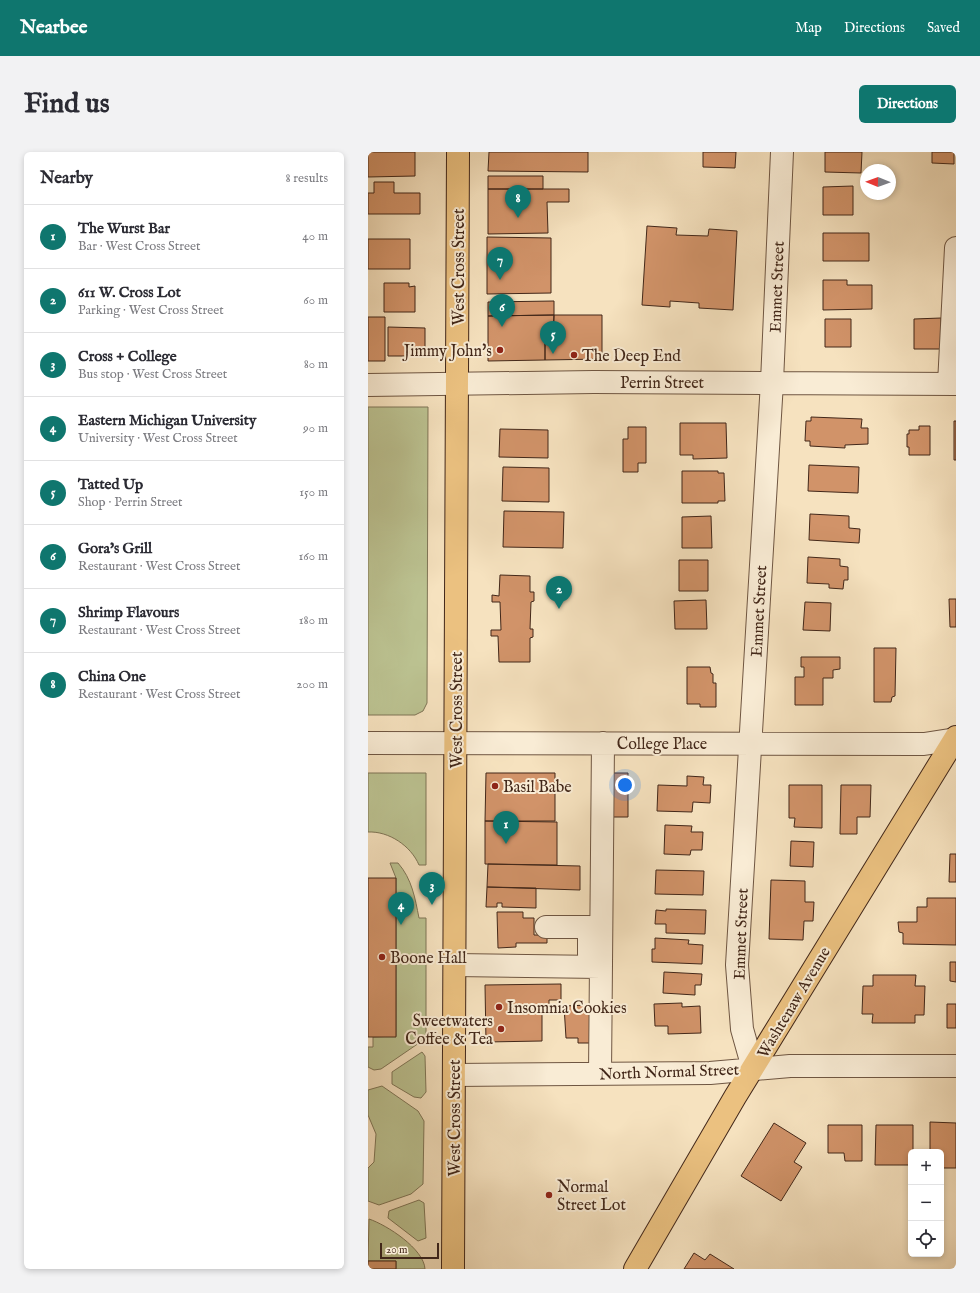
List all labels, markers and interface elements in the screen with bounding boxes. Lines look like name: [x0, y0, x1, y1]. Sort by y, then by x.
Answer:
text: Nearbee: [20, 16, 87, 40]
text: Map: [795, 19, 822, 37]
text: Directions: [844, 19, 905, 37]
text: Saved: [927, 19, 960, 37]
button: Directions: [859, 85, 956, 123]
text: Find us: [24, 87, 110, 122]
north arrow: [860, 164, 896, 200]
text: Nearby: [40, 168, 93, 189]
text: 8 results: [285, 170, 328, 187]
pin: 8: [505, 185, 531, 218]
street label: West Cross Street: [450, 208, 470, 325]
text: The Wurst Bar: [78, 219, 170, 238]
text: 1: [51, 228, 55, 245]
text: 40 m: [302, 228, 328, 245]
text: Bar · West Cross Street: [78, 238, 200, 255]
street label: Emmet Street: [766, 240, 790, 333]
pin: 7: [487, 247, 513, 280]
text: 611 W. Cross Lot: [78, 283, 181, 302]
text: 2: [50, 292, 56, 309]
text: 60 m: [303, 292, 328, 309]
pin: 6: [489, 294, 515, 327]
text: Parking · West Cross Street: [78, 302, 224, 319]
pin: 5: [540, 321, 566, 354]
place label: Jimmy John's: [402, 342, 492, 362]
marker: Jimmy John's: [495, 345, 505, 355]
text: Cross + College: [78, 347, 177, 366]
place label: The Deep End: [582, 347, 681, 367]
marker: The Deep End: [569, 350, 579, 360]
text: 3: [51, 356, 55, 373]
text: 80 m: [304, 356, 328, 373]
text: Bus stop · West Cross Street: [78, 366, 227, 383]
street label: Perrin Street: [620, 374, 705, 394]
text: Eastern Michigan University: [78, 411, 256, 430]
text: 4: [50, 420, 56, 437]
text: 90 m: [303, 420, 328, 437]
text: University · West Cross Street: [78, 430, 238, 447]
text: Tatted Up: [78, 475, 143, 494]
text: 5: [51, 484, 55, 501]
text: 150 m: [299, 484, 328, 501]
text: Shop · Perrin Street: [78, 494, 183, 511]
text: Gora's Grill: [78, 539, 152, 558]
text: 6: [50, 548, 56, 565]
text: 160 m: [298, 548, 328, 565]
text: Restaurant · West Cross Street: [78, 558, 240, 575]
street label: Emmet Street: [748, 564, 772, 657]
pin: 2: [546, 576, 572, 609]
text: Shrimp Flavours: [78, 603, 179, 622]
text: 7: [50, 612, 56, 629]
text: 180 m: [299, 612, 328, 629]
text: Restaurant · West Cross Street: [78, 622, 240, 639]
street label: West Cross Street: [448, 651, 468, 768]
text: China One: [78, 667, 146, 686]
text: 8: [50, 676, 56, 693]
text: 200 m: [296, 676, 328, 693]
text: Restaurant · West Cross Street: [78, 686, 240, 703]
street label: College Place: [617, 735, 707, 755]
your location: [615, 775, 635, 795]
place label: Basil Babe: [503, 778, 572, 798]
marker: Basil Babe: [490, 781, 500, 791]
pin: 1: [493, 811, 519, 844]
pin: 3: [419, 872, 445, 905]
street label: Emmet Street: [730, 887, 754, 980]
pin: 4: [388, 892, 414, 925]
street label: Washtenaw Avenue: [754, 944, 836, 1062]
place label: Boone Hall: [390, 949, 467, 969]
marker: Boone Hall: [377, 952, 387, 962]
place label: Insomnia Cookies: [507, 999, 627, 1019]
marker: Insomnia Cookies: [494, 1002, 504, 1012]
place label: Sweetwaters Coffee & Tea: [405, 1012, 493, 1050]
marker: Sweetwaters Coffee & Tea: [496, 1024, 506, 1034]
street label: West Cross Street: [446, 1059, 466, 1176]
street label: North Normal Street: [599, 1061, 740, 1085]
map controls: [908, 1149, 944, 1257]
button: +: [908, 1149, 944, 1185]
place label: Normal Street Lot: [557, 1178, 626, 1216]
button: −: [908, 1185, 944, 1221]
marker: Normal Street Lot: [544, 1190, 554, 1200]
button: locate: [908, 1221, 944, 1257]
scale bar: [380, 1241, 439, 1260]
text: 20 m: [386, 1243, 407, 1257]

